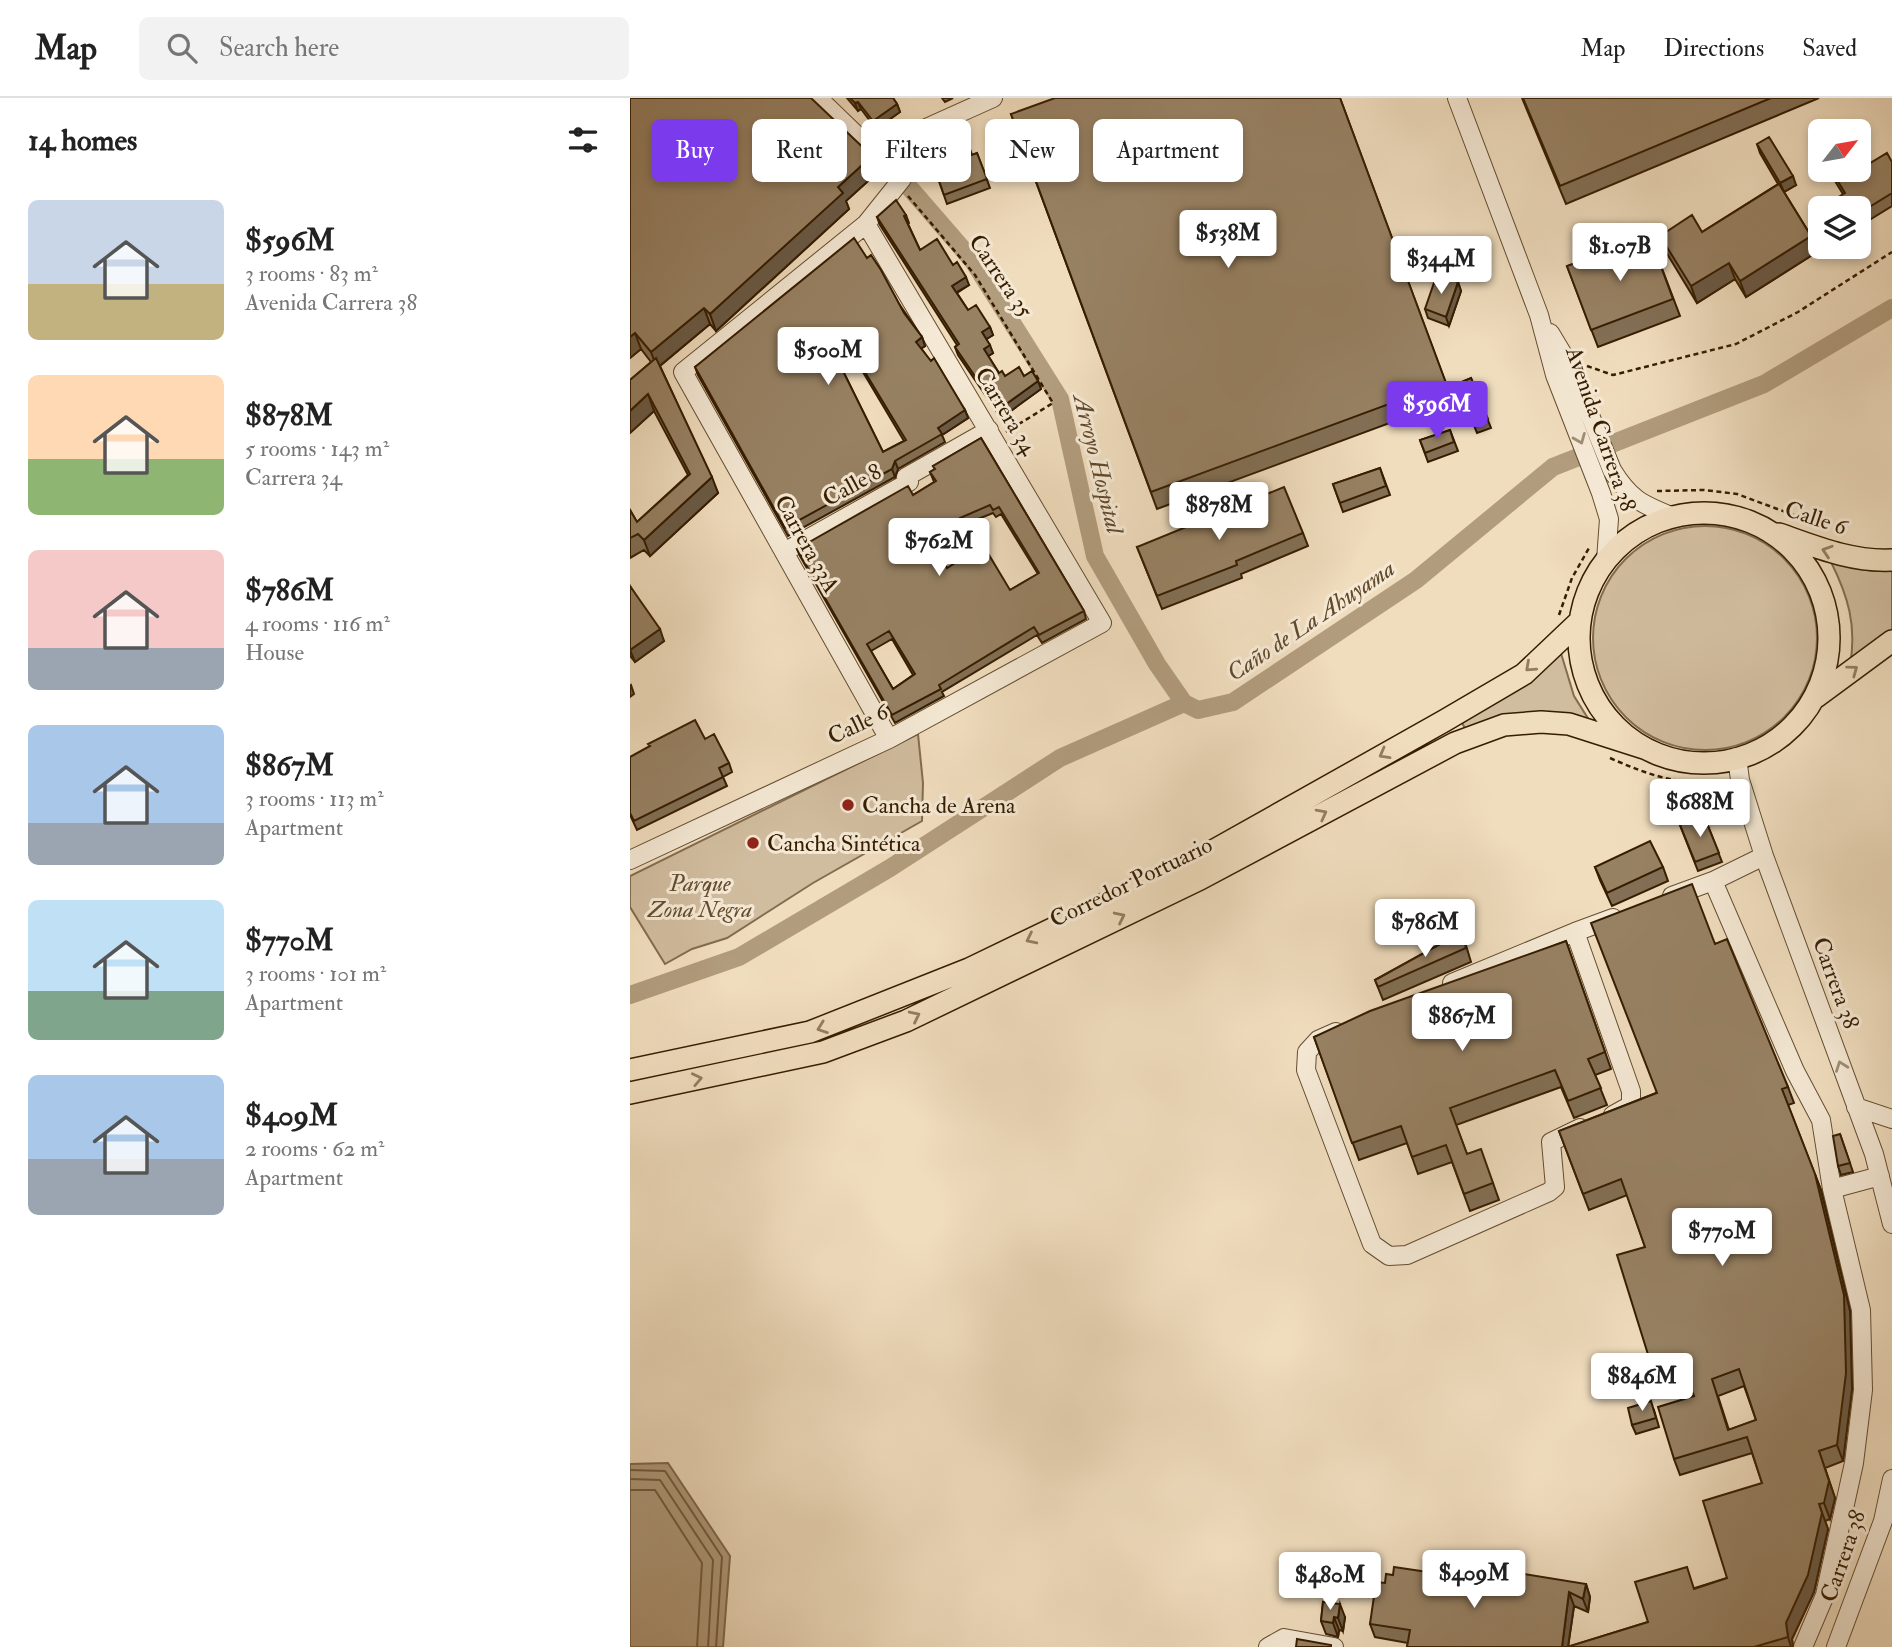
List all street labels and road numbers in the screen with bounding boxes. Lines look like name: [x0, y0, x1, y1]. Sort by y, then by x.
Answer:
street label: Carrera 35: [963, 229, 1039, 323]
street label: Avenida Carrera 38: [1559, 342, 1643, 515]
street label: Carrera 34: [969, 362, 1044, 461]
street label: Calle 8: [817, 457, 887, 513]
street label: Carrera 33A: [768, 490, 846, 599]
street label: Calle 6: [1781, 494, 1852, 542]
street label: Calle 6: [823, 696, 894, 751]
street label: Corredor Portuario: [1045, 830, 1217, 934]
street label: Carrera 38: [1806, 933, 1866, 1033]
street label: Carrera 38: [1814, 1506, 1872, 1606]

